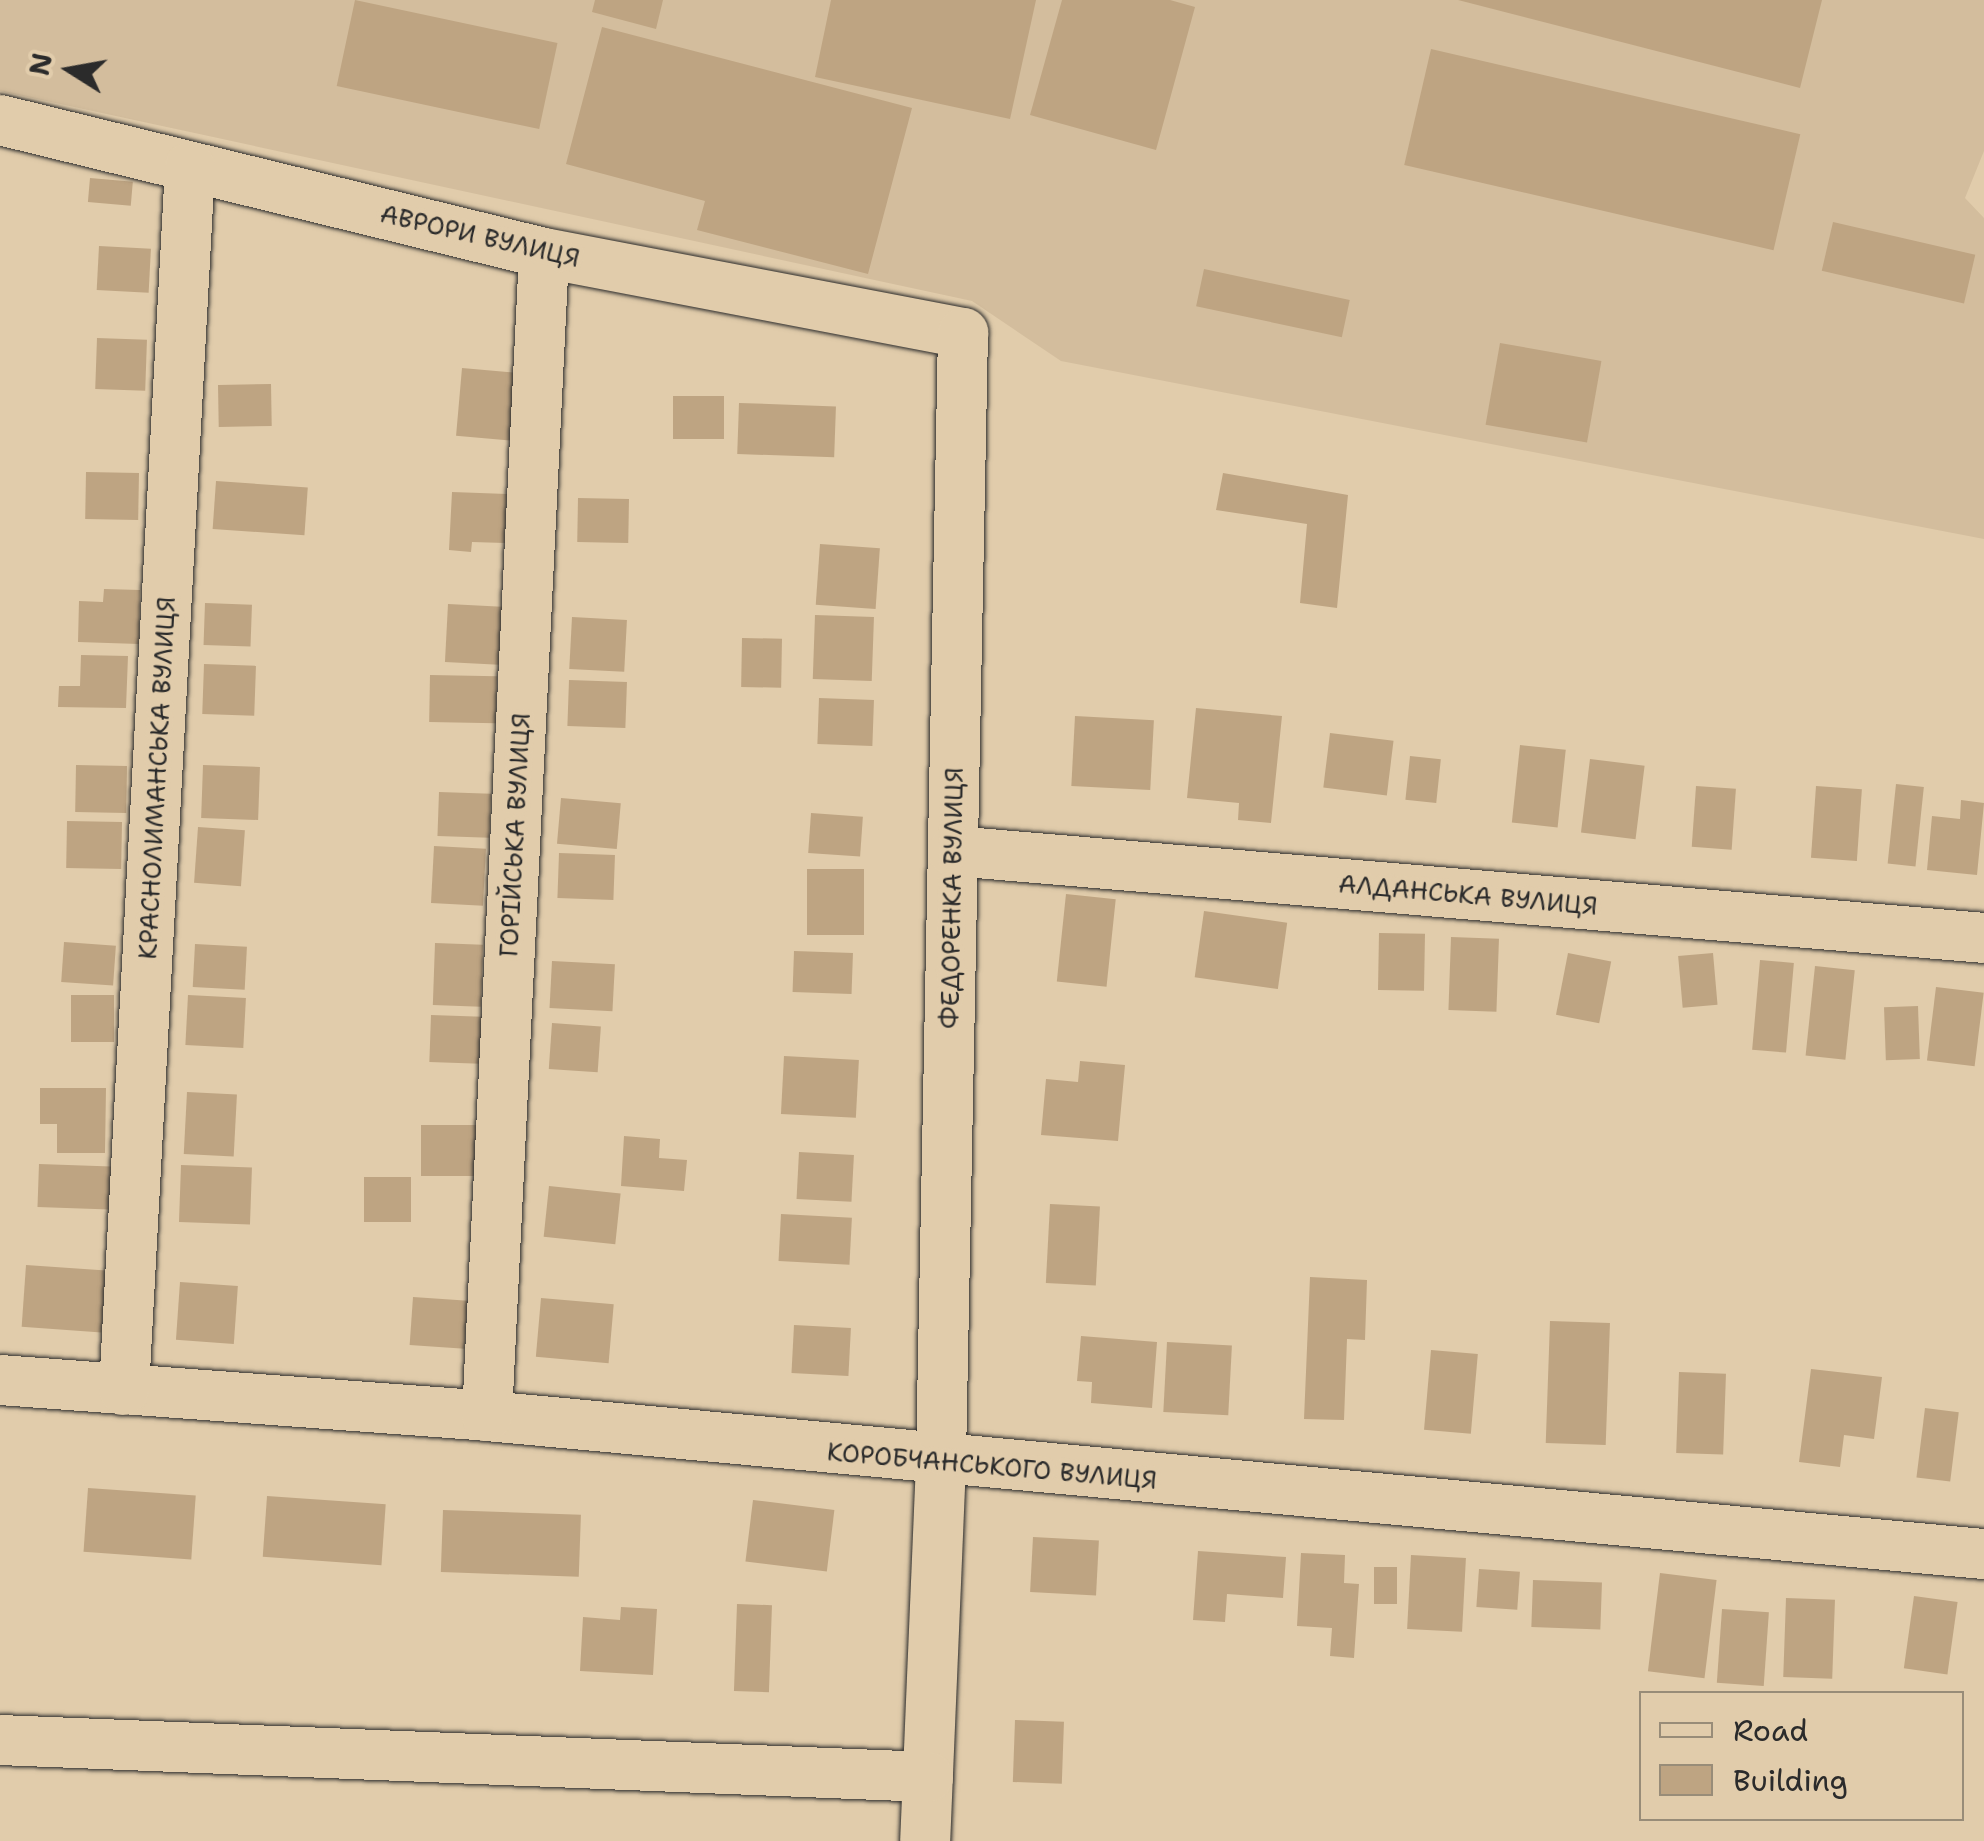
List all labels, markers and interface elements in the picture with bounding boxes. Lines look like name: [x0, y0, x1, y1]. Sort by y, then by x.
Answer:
north arrow: [20, 20, 120, 120]
text: N: [20, 50, 61, 79]
street label: АВРОРИ ВУЛИЦЯ: [377, 198, 583, 274]
street label: КРАСНОЛИМАНСЬКА ВУЛИЦЯ: [133, 596, 181, 960]
street label: ГОРІЙСЬКА ВУЛИЦЯ: [494, 712, 536, 958]
street label: ФЕДОРЕНКА ВУЛИЦЯ: [935, 767, 969, 1029]
street label: АЛДАНСЬКА ВУЛИЦЯ: [1337, 869, 1599, 921]
street label: КОРОБЧАНСЬКОГО ВУЛИЦЯ: [826, 1437, 1158, 1495]
legend: [1639, 1691, 1964, 1821]
text: Road: [1733, 1710, 1808, 1751]
text: Building: [1733, 1760, 1848, 1801]

